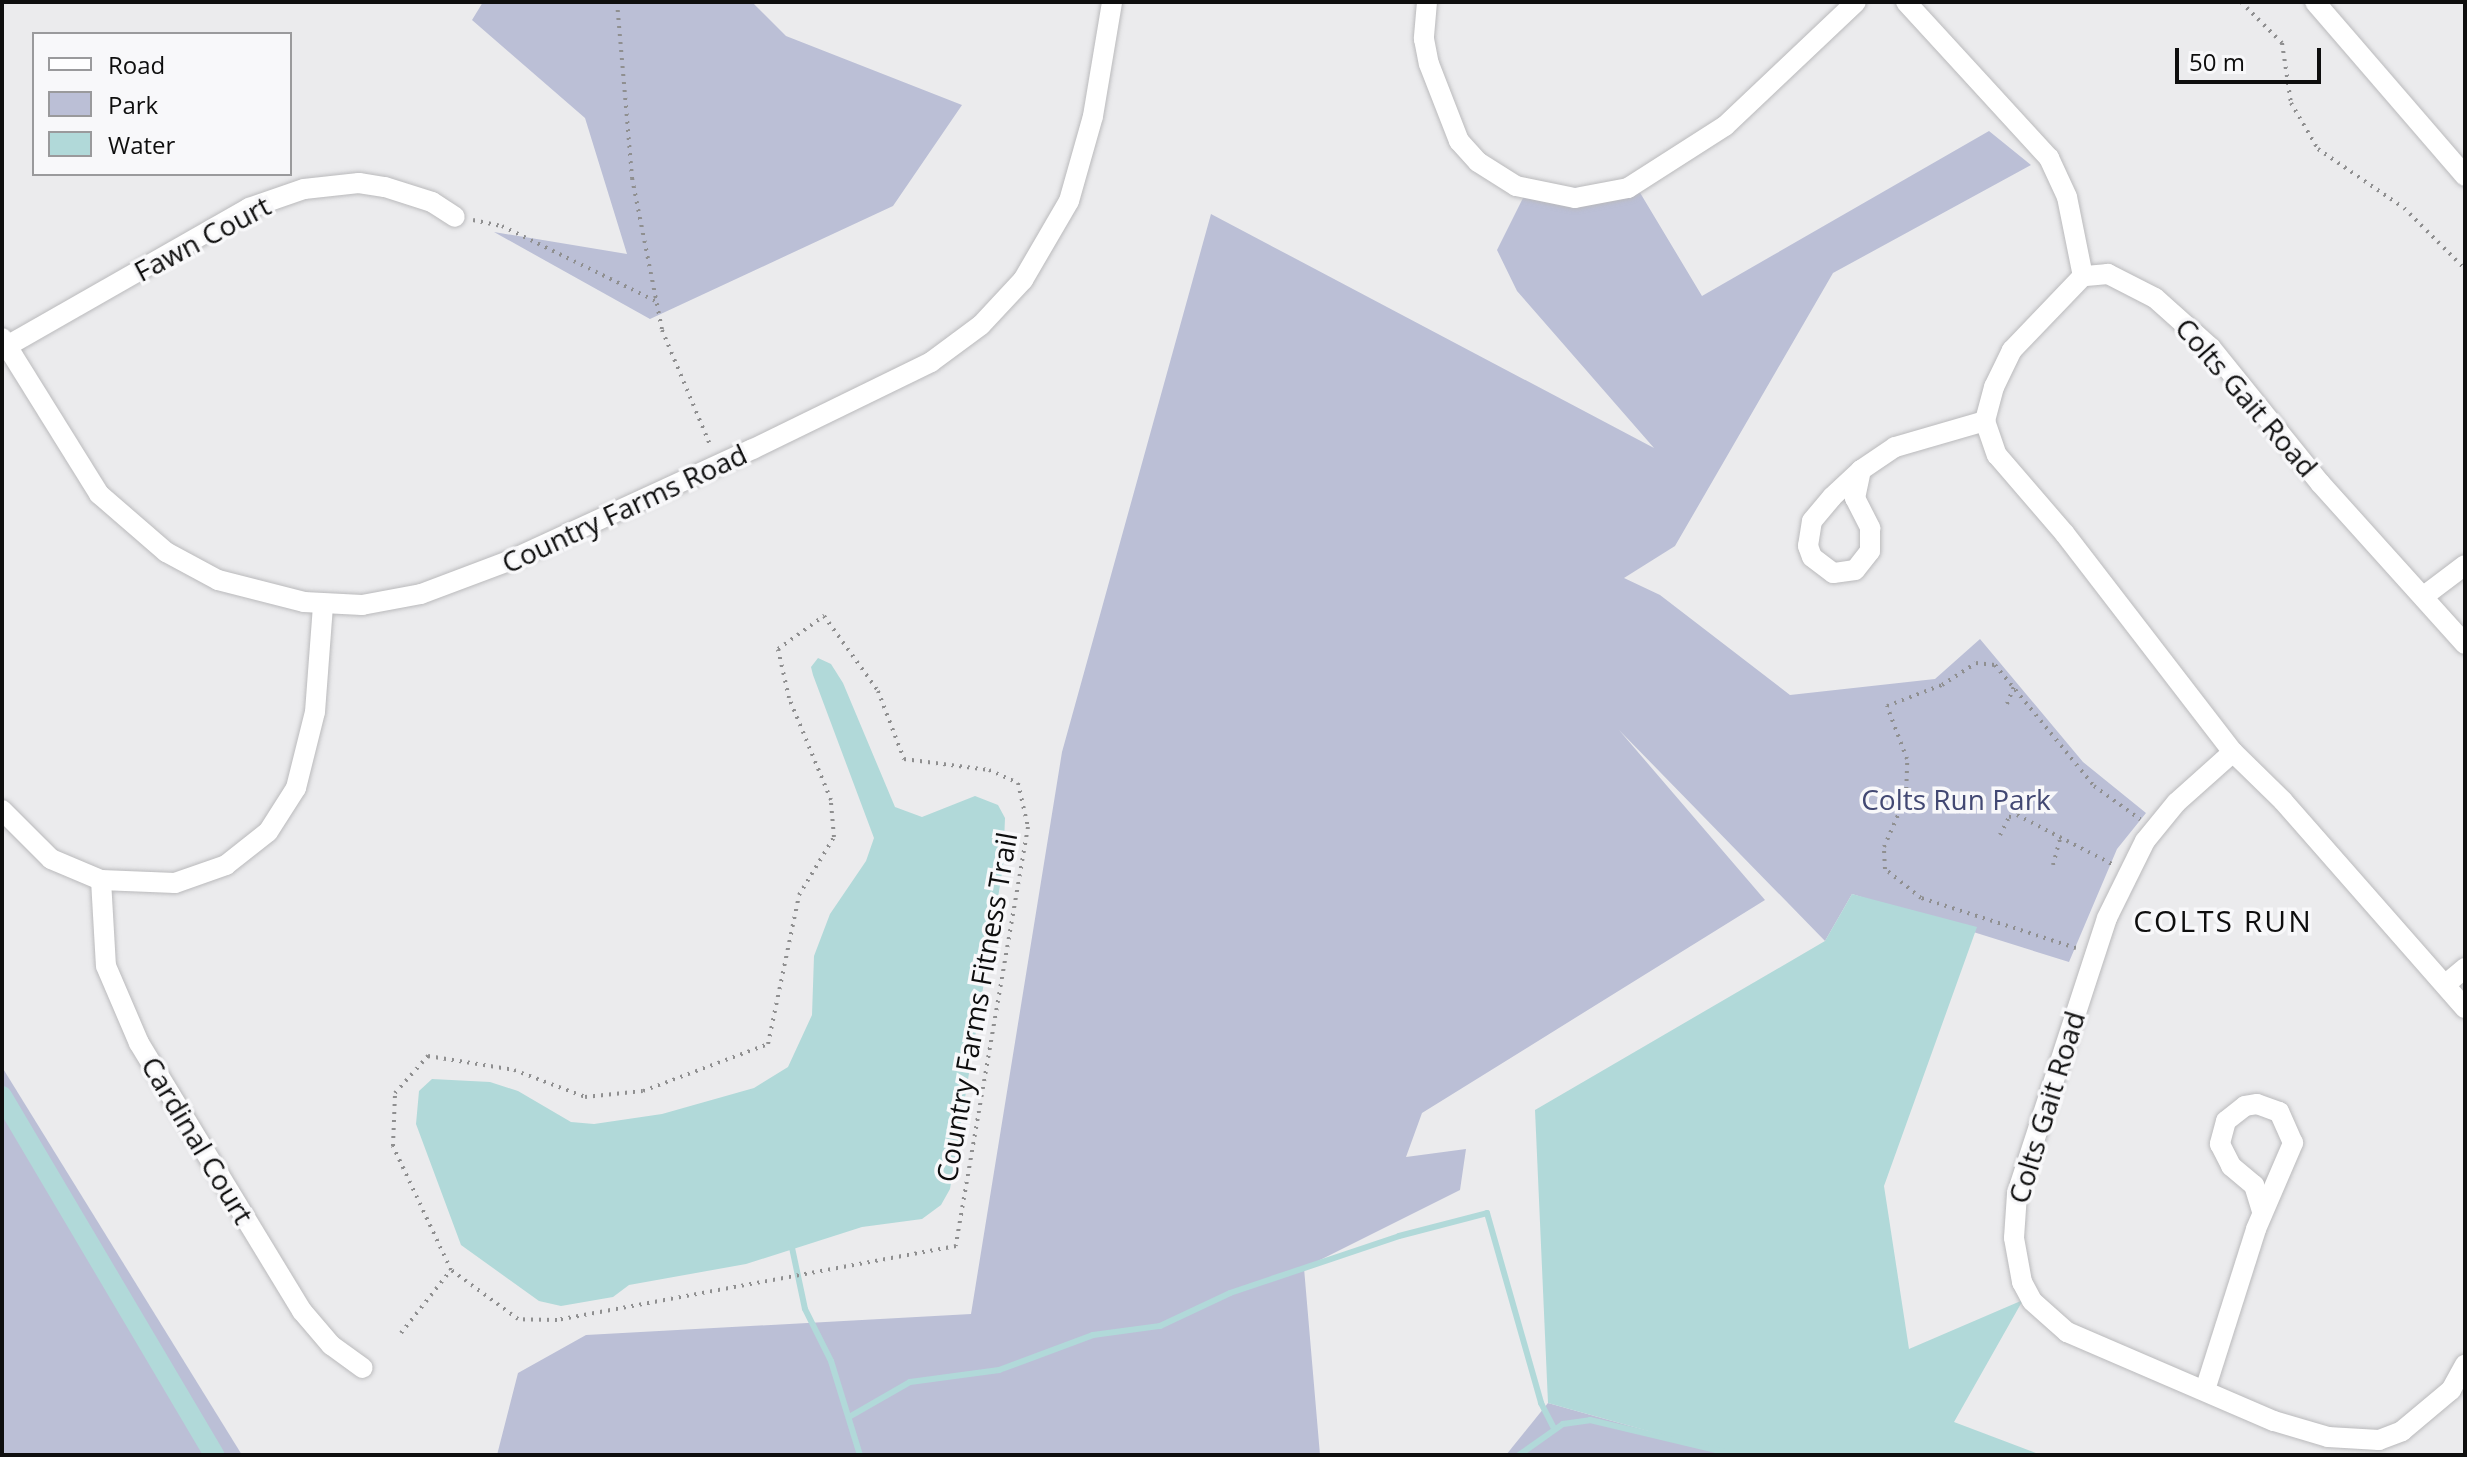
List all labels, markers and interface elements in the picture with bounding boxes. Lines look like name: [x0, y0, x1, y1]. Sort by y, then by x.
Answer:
legend: [32, 32, 292, 176]
scale bar: [2179, 32, 2325, 82]
text: 50 m: [2189, 45, 2245, 78]
text: Road: [108, 48, 165, 81]
text: Park: [108, 88, 158, 121]
text: Water: [108, 128, 175, 161]
street label: Fawn Court: [128, 188, 276, 288]
street label: Colts Gait Road: [2169, 311, 2325, 483]
street label: Country Farms Road: [496, 436, 752, 580]
park label: Colts Run Park: [1861, 782, 2051, 816]
street label: Country Farms Fitness Trail: [929, 830, 1023, 1184]
district label: COLTS RUN: [2133, 903, 2313, 939]
street label: Colts Gait Road: [2001, 1007, 2091, 1207]
street label: Cardinal Court: [135, 1050, 261, 1230]

